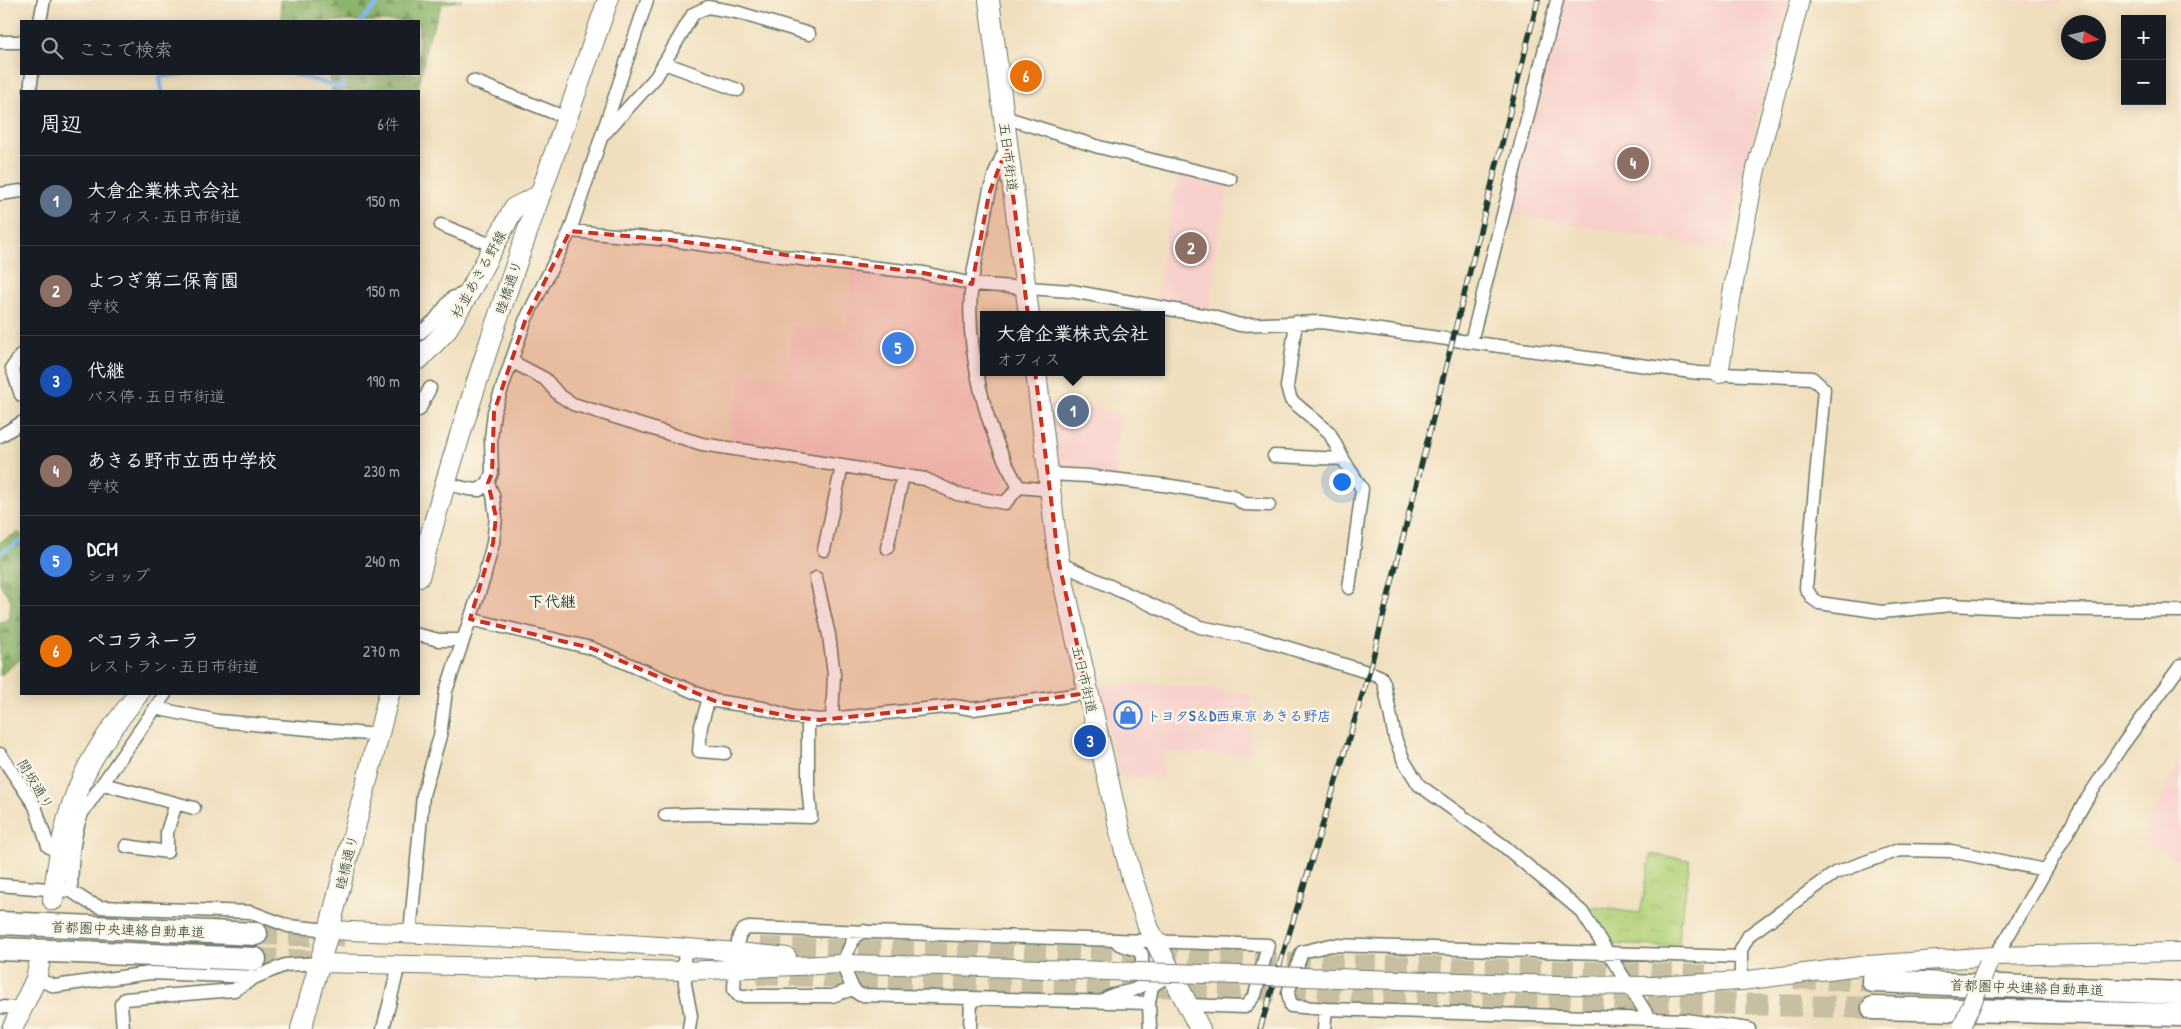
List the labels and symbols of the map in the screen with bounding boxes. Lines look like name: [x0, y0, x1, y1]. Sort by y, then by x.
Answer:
north arrow: [2061, 15, 2106, 60]
pin: 6: [1010, 57, 1042, 95]
street label: 五日市街道: [995, 121, 1023, 193]
pin: 4: [1617, 144, 1649, 182]
street label: 杉並あきる野線: [446, 227, 510, 321]
pin: 2: [1175, 229, 1207, 267]
street label: 睦橋通り: [490, 257, 526, 317]
pin: 5: [882, 329, 914, 367]
pin: 1: [1057, 392, 1089, 430]
your location: [1329, 469, 1355, 495]
district label: 下代継: [528, 590, 576, 612]
street label: 五日市街道: [1068, 643, 1102, 715]
shop icon: トヨタS＆D西東京 あきる野店: [1113, 700, 1143, 730]
place label: トヨタS＆D西東京 あきる野店: [1147, 706, 1331, 725]
pin: 3: [1074, 722, 1106, 760]
street label: 間坂通り: [13, 755, 59, 813]
street label: 睦橋通り: [330, 833, 362, 891]
street label: 首都圏中央連絡自動車道: [51, 917, 205, 941]
street label: 首都圏中央連絡自動車道: [1950, 975, 2104, 999]

